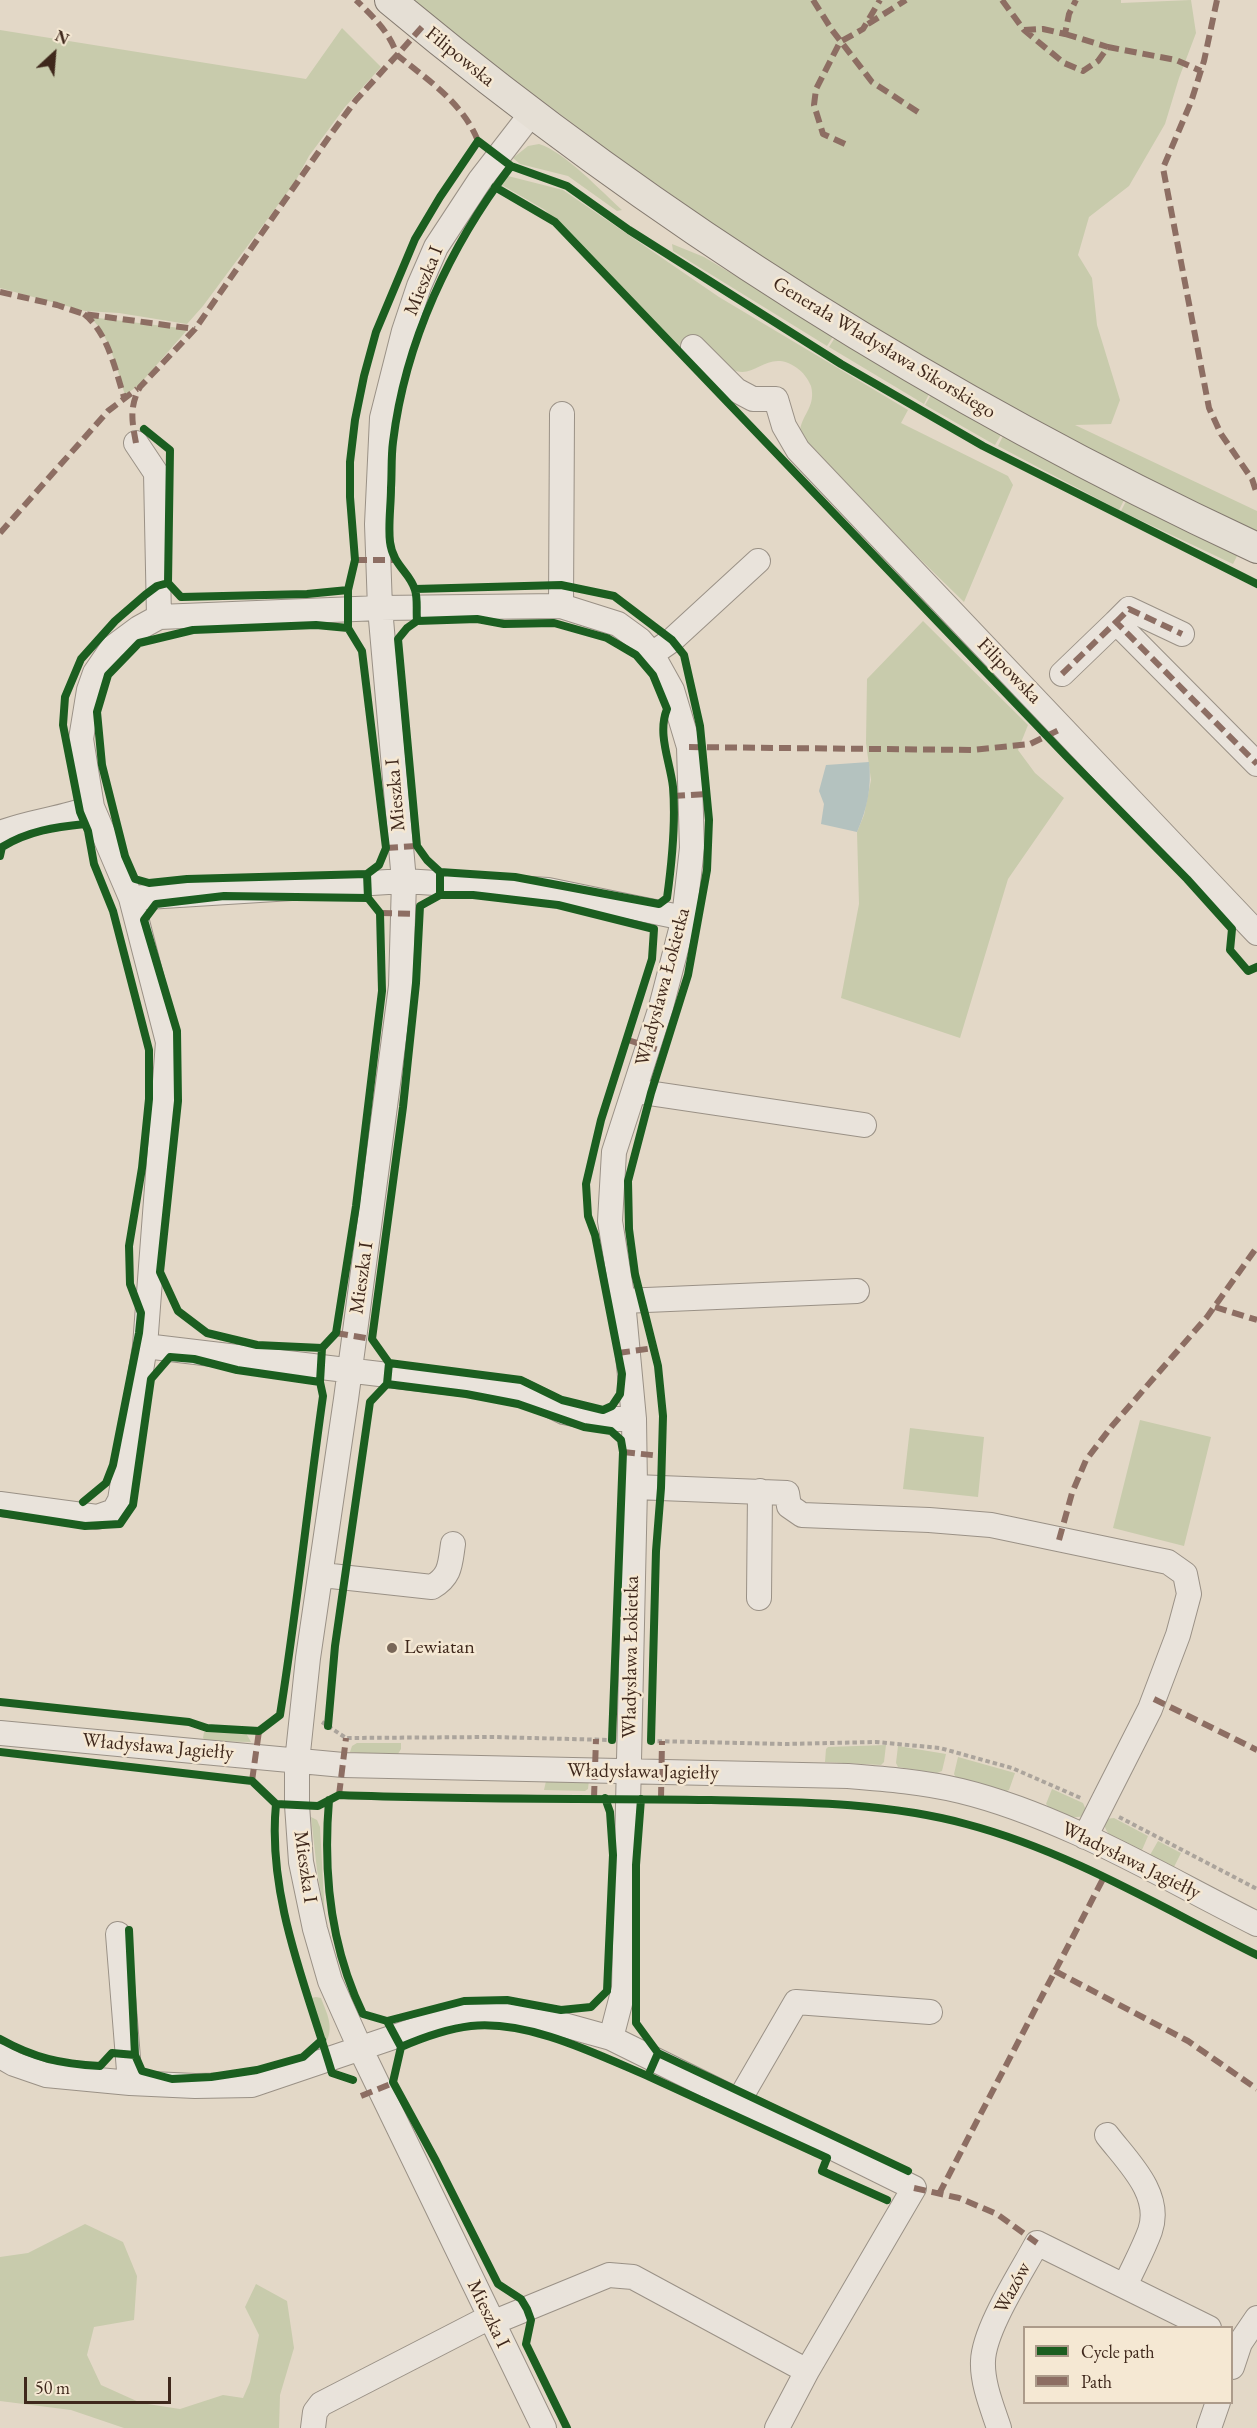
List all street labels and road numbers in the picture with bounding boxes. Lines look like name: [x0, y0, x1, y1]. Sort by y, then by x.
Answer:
street label: Filipowska: [420, 22, 500, 92]
street label: Mieszka I: [399, 243, 449, 319]
street label: Generała Władysława Sikorskiego: [768, 272, 1000, 424]
street label: Filipowska: [972, 633, 1046, 709]
street label: Mieszka I: [381, 758, 411, 832]
street label: Władysława Łokietka: [630, 905, 696, 1069]
street label: Mieszka I: [345, 1240, 379, 1316]
street label: Władysława Łokietka: [618, 1575, 644, 1739]
street label: Władysława Jagiełły: [81, 1728, 235, 1766]
street label: Władysława Jagiełły: [567, 1759, 719, 1785]
street label: Władysława Jagiełły: [1057, 1817, 1205, 1905]
street label: Mieszka I: [288, 1829, 322, 1905]
street label: Wazów: [990, 2258, 1036, 2318]
street label: Mieszka I: [461, 2276, 515, 2352]

